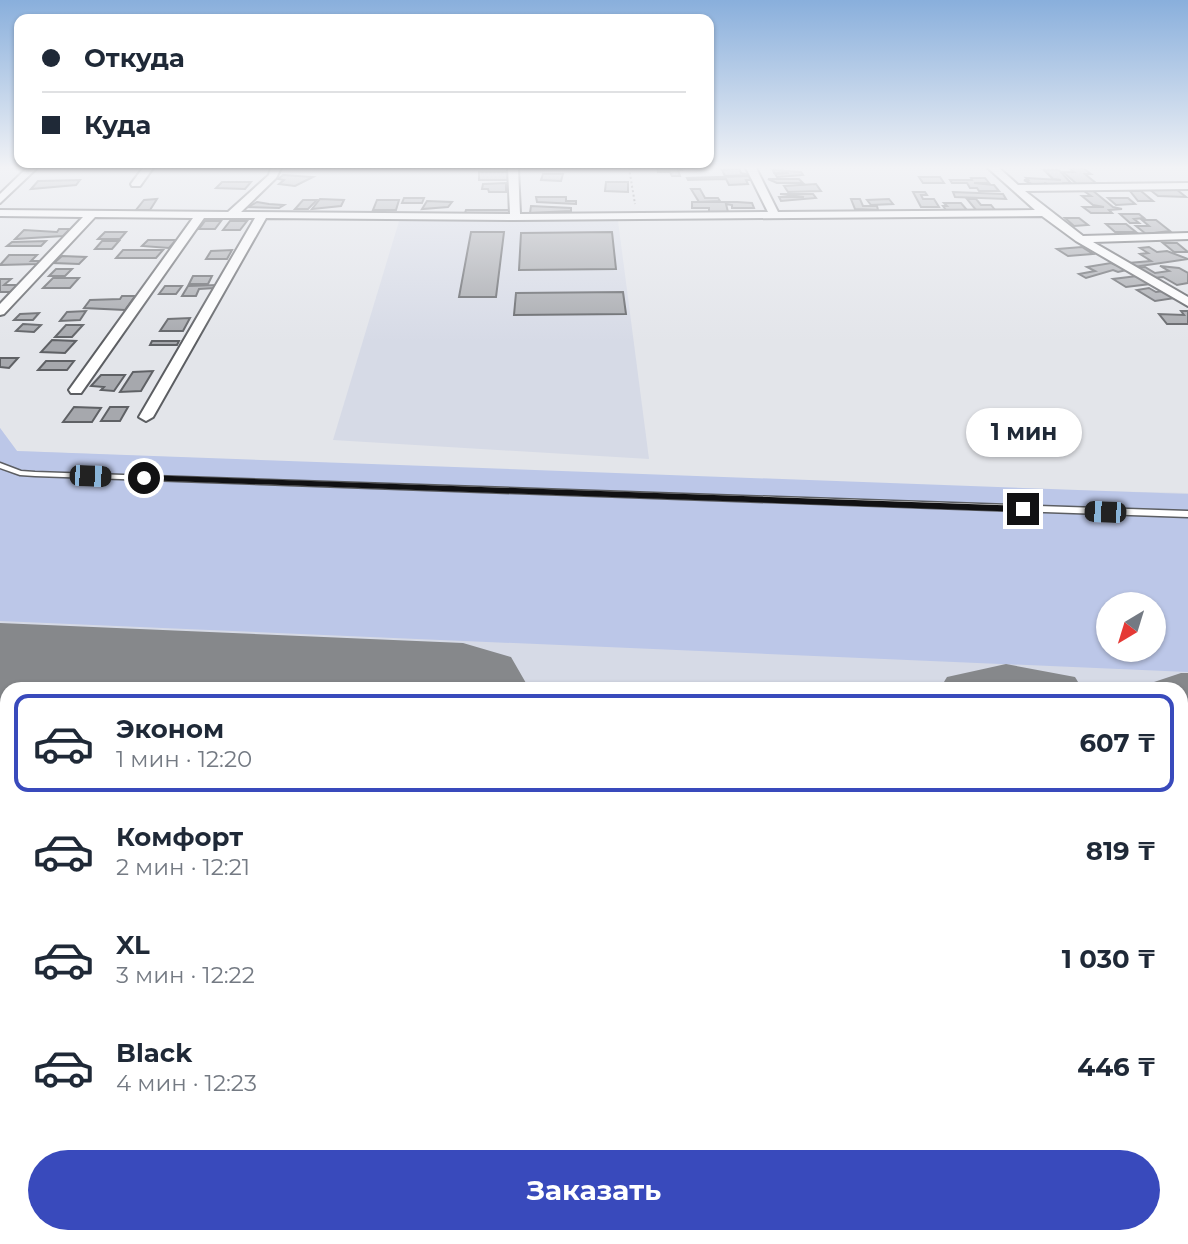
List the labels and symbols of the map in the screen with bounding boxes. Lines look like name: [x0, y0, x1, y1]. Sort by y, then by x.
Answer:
callout: 1 мин: [965, 407, 1081, 456]
route start: [128, 462, 160, 494]
car: [69, 465, 112, 487]
route end: [1007, 493, 1039, 525]
car: [1084, 501, 1127, 523]
north arrow: [1096, 592, 1166, 662]

